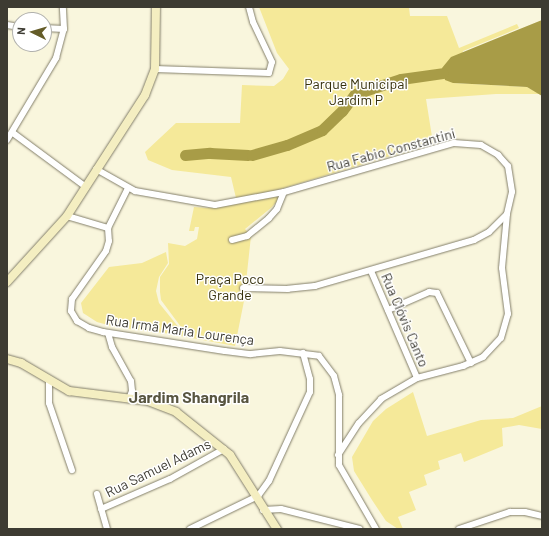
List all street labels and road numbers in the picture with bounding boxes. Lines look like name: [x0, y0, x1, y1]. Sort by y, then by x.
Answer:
street label: Rua Fabio Constantini: [325, 125, 457, 175]
street label: Rua Clóvis Canto: [378, 271, 432, 369]
street label: Rua Irmã Maria Lourença: [105, 311, 255, 349]
street label: Rua Samuel Adams: [102, 435, 214, 501]

